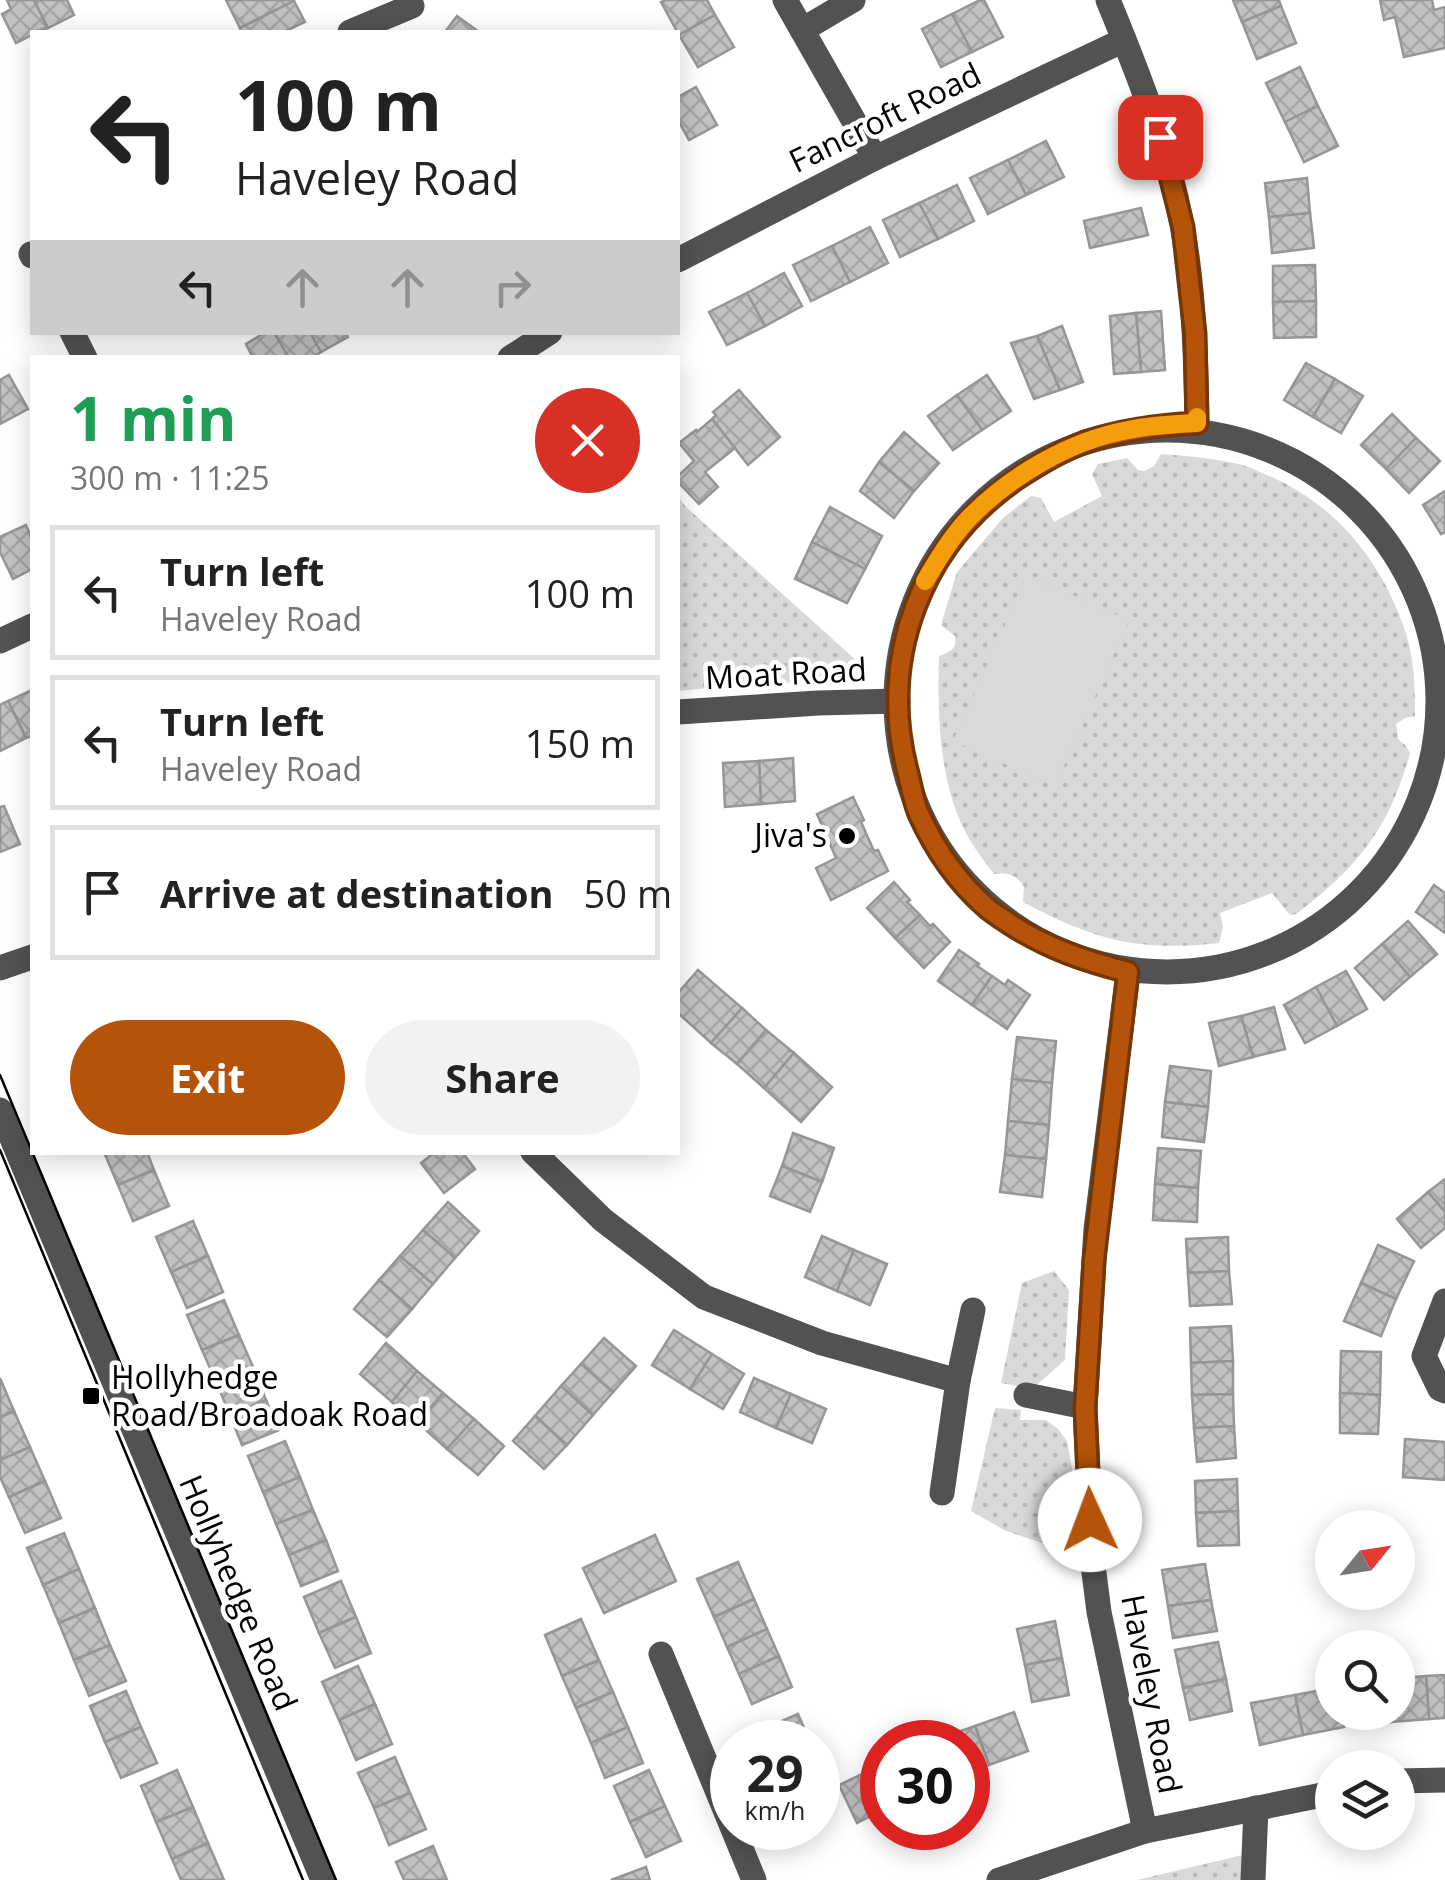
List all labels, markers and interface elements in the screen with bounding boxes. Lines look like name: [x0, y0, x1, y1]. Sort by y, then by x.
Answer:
street label: Fancroft Road: [781, 52, 987, 182]
text: 100 m: [235, 56, 442, 152]
icon: left: [70, 70, 200, 200]
pin: [1118, 95, 1203, 180]
icon: arrive: [1133, 110, 1188, 165]
text: Haveley Road: [235, 147, 519, 208]
icon: left: [170, 260, 225, 315]
icon: ahead: [275, 260, 330, 315]
icon: ahead: [380, 260, 435, 315]
icon: right: [485, 260, 540, 315]
text: 1 min: [70, 377, 237, 459]
button: close: [535, 388, 640, 493]
text: 300 m · 11:25: [70, 456, 269, 499]
text: Turn left: [160, 545, 324, 597]
icon: left: [75, 565, 130, 620]
text: 100 m: [525, 567, 635, 619]
text: Haveley Road: [160, 597, 362, 640]
street label: Moat Road: [704, 647, 868, 698]
text: Turn left: [160, 695, 324, 747]
icon: left: [75, 715, 130, 770]
text: 150 m: [525, 717, 635, 769]
text: Haveley Road: [160, 747, 362, 790]
place label: Jiva's: [751, 813, 827, 856]
marker: Jiva's: [836, 825, 858, 847]
icon: arrive: [75, 865, 130, 920]
text: Arrive at destination: [160, 867, 554, 919]
text: 50 m: [584, 867, 672, 919]
button: Exit: [70, 1020, 345, 1135]
button: Share: [365, 1020, 640, 1135]
place label: Hollyhedge Road/Broadoak Road: [111, 1355, 428, 1435]
marker: Hollyhedge Road/Broadoak Road: [80, 1385, 102, 1407]
street label: Hollyhedge Road: [170, 1468, 308, 1717]
position arrow: [1038, 1468, 1142, 1572]
north arrow: [1315, 1510, 1415, 1610]
map controls: [1315, 1510, 1415, 1850]
street label: Haveley Road: [1112, 1590, 1193, 1797]
button: search: [1315, 1630, 1415, 1730]
speed limit sign: 30: [860, 1720, 990, 1850]
text: 29: [746, 1739, 804, 1807]
button: layers: [1315, 1750, 1415, 1850]
text: km/h: [745, 1793, 805, 1827]

